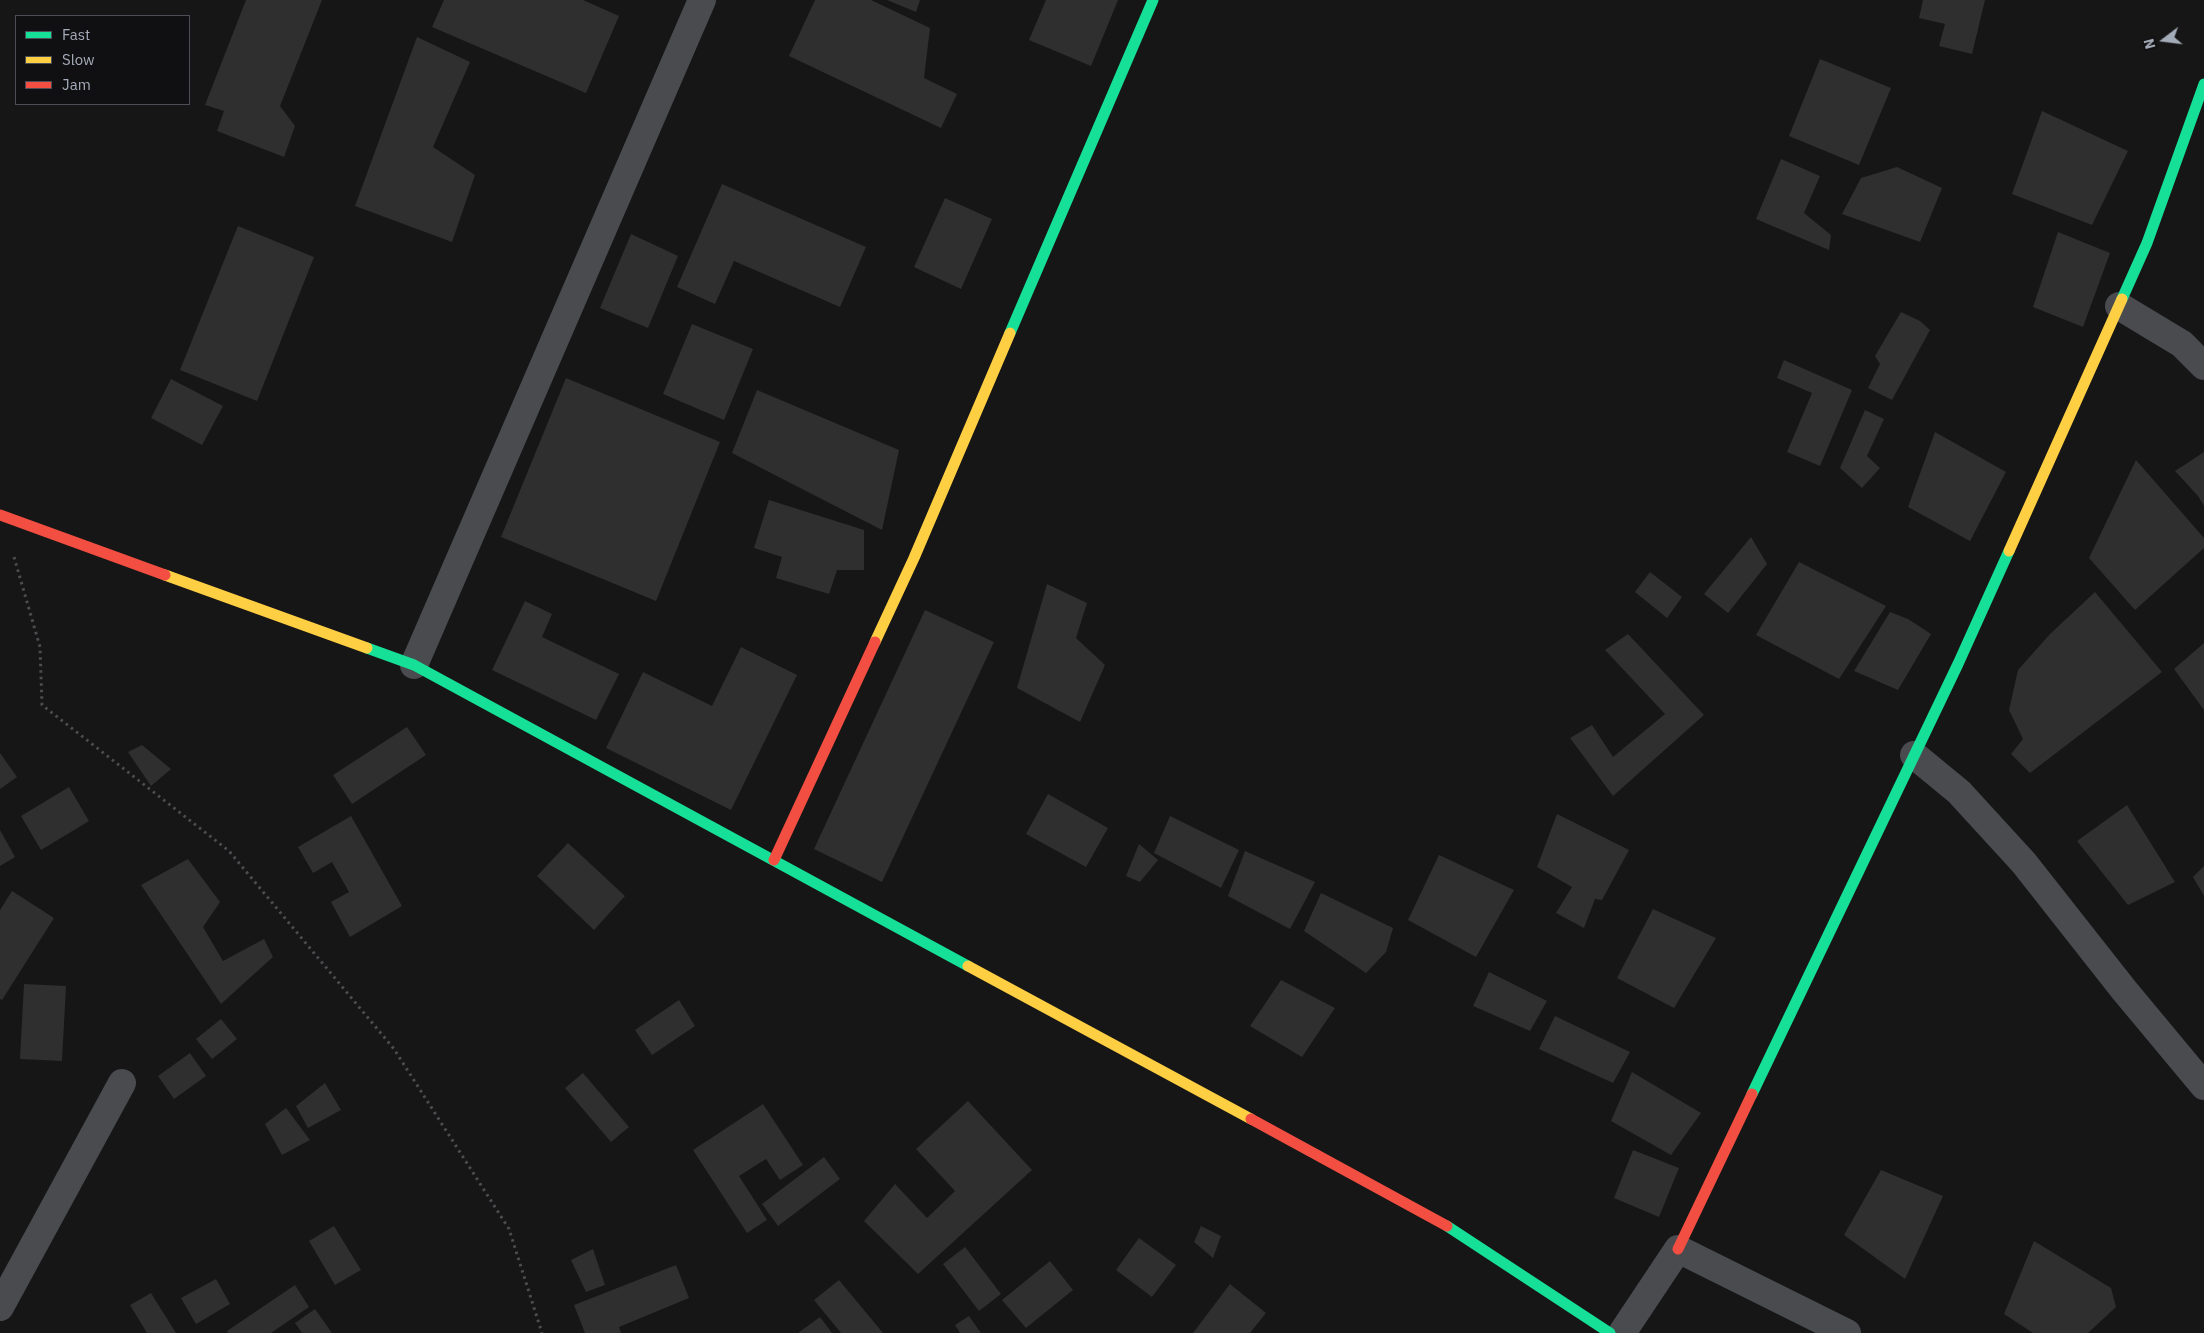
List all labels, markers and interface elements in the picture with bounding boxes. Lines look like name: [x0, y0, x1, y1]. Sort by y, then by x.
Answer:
legend: [15, 15, 190, 105]
north arrow: [2139, 15, 2189, 65]
text: Fast: [62, 25, 90, 44]
text: N: [2140, 37, 2160, 51]
text: Slow: [62, 50, 95, 69]
text: Jam: [62, 75, 91, 94]

